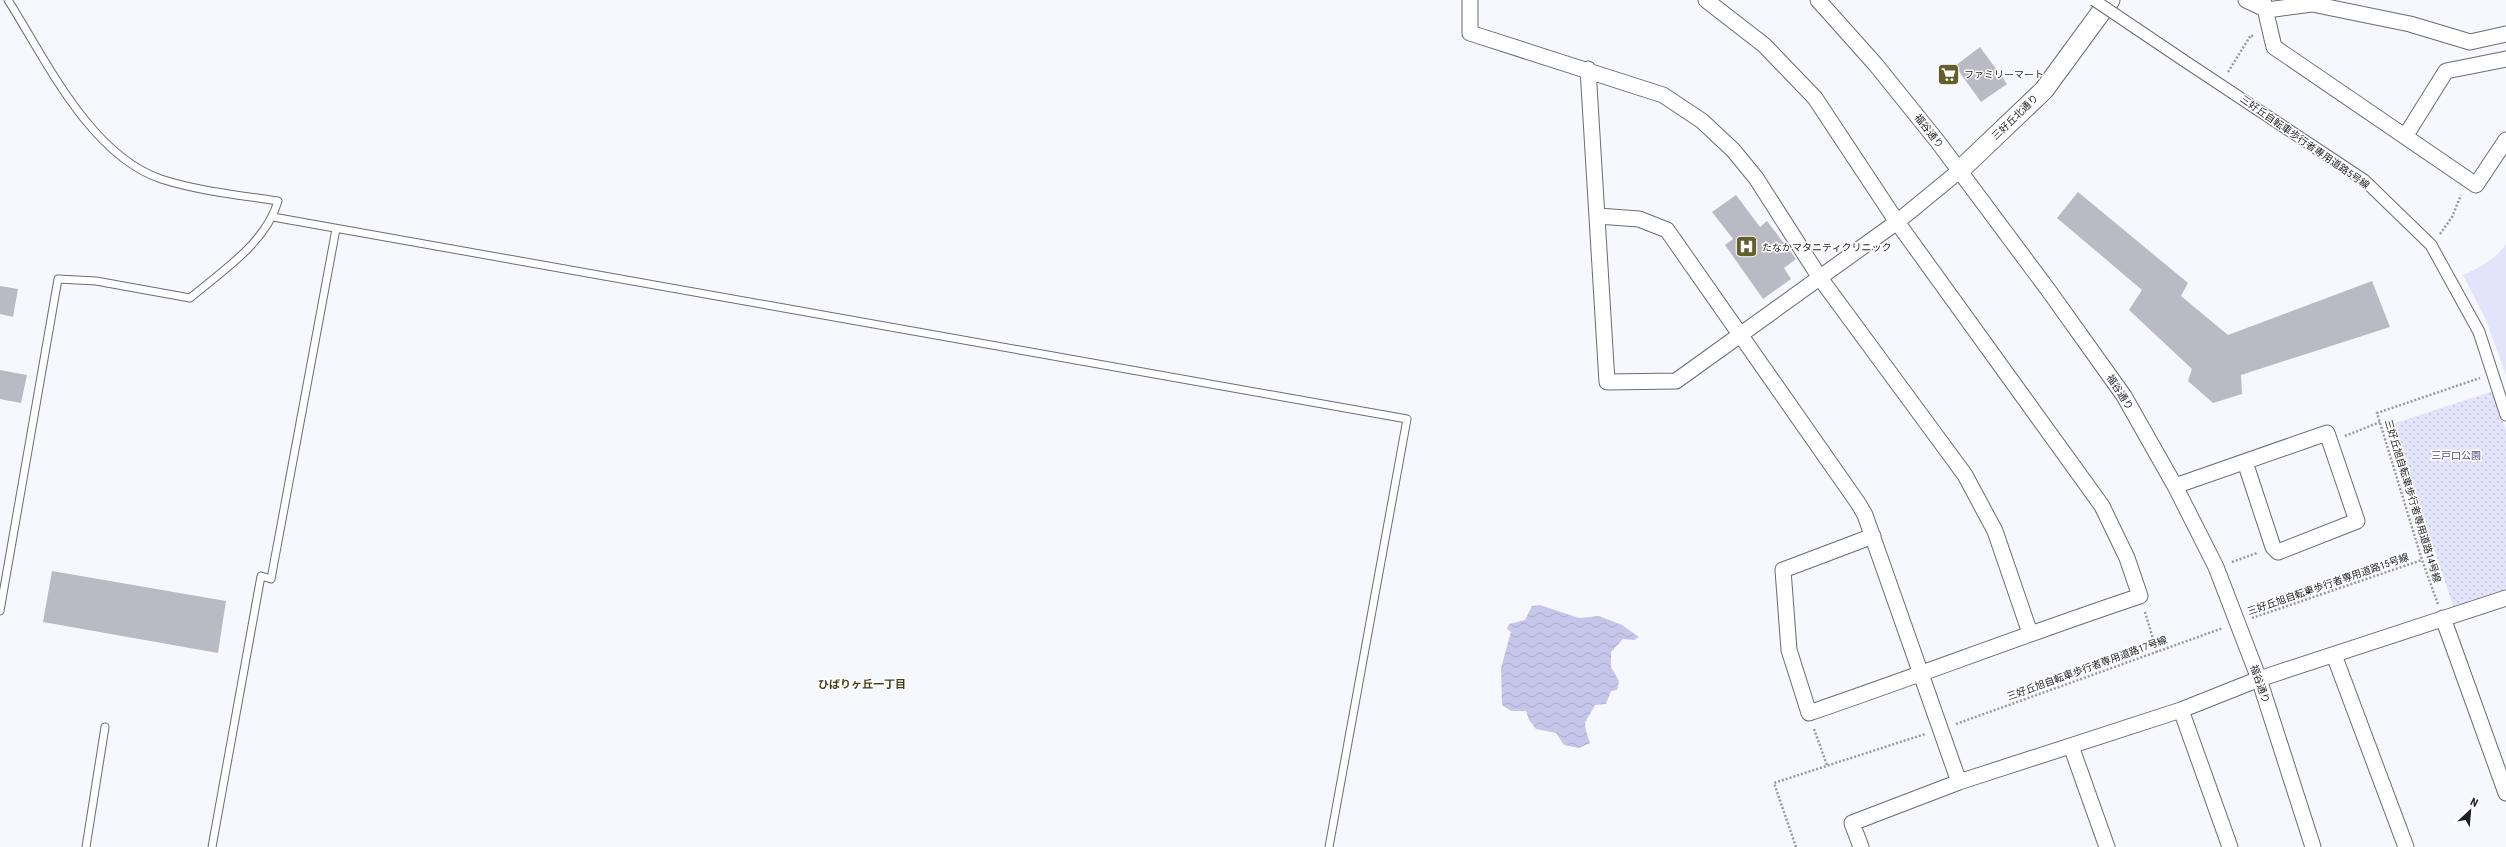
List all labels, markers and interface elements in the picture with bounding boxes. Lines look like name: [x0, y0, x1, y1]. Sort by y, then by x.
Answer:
supermarket icon: ファミリーマート: [1935, 61, 1961, 87]
place label: ファミリーマート: [1964, 69, 2044, 80]
street label: 三好丘北通り: [1990, 92, 2040, 142]
street label: 三好丘自転車歩行者専用道路5号線: [2238, 93, 2372, 191]
street label: 福谷通り: [1912, 112, 1946, 150]
hospital icon: たなかマタニティクリニック: [1734, 234, 1760, 260]
place label: たなかマタニティクリニック: [1762, 242, 1891, 253]
street label: 福谷通り: [2104, 372, 2136, 412]
street label: 三好丘旭自転車歩行者専用道路14号線: [2383, 418, 2443, 584]
park label: 三戸口公園: [2431, 450, 2481, 461]
street label: 三好丘旭自転車歩行者専用道路15号線: [2246, 551, 2410, 617]
street label: 三好丘旭自転車歩行者専用道路17号線: [2005, 634, 2169, 702]
street label: 福谷通り: [2248, 663, 2272, 705]
district label: ひばりヶ丘一丁目: [818, 678, 906, 691]
north arrow: [2450, 791, 2490, 831]
text: N: [2468, 795, 2480, 810]

